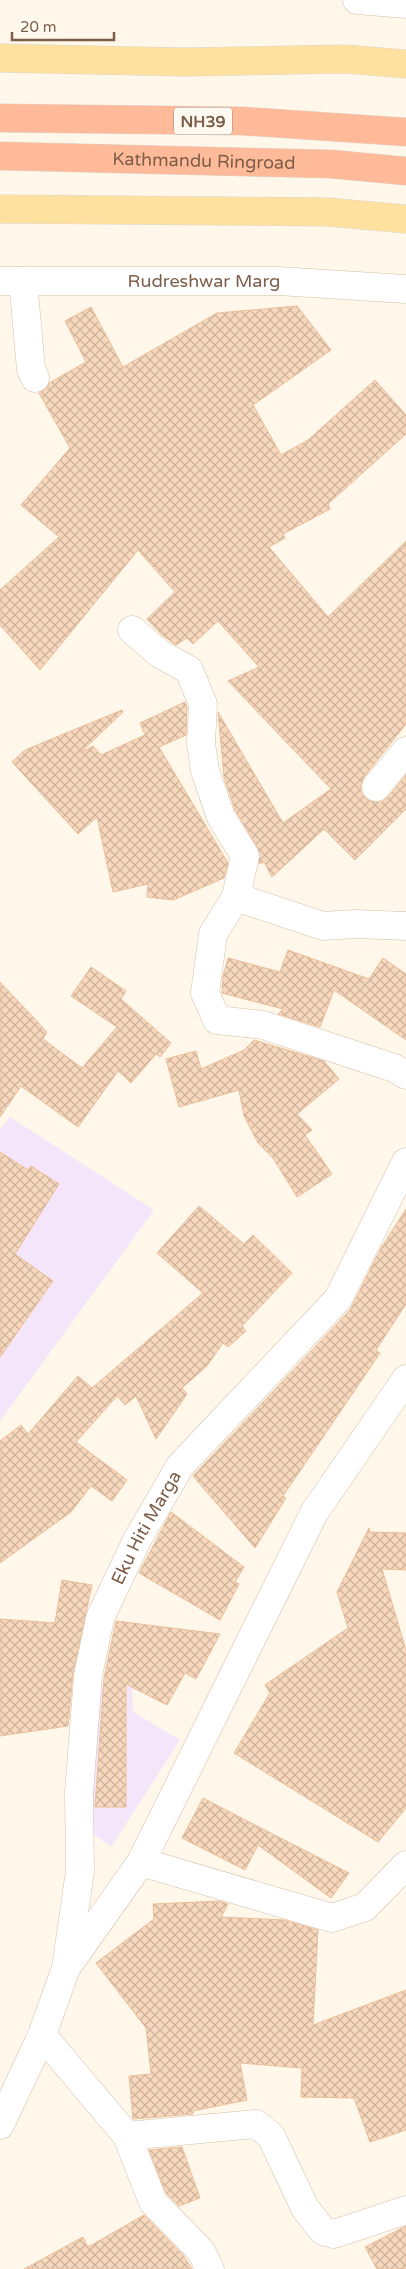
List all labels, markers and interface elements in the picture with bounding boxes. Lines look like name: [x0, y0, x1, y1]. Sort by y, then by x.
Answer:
scale bar: [12, 10, 115, 42]
text: 20 m: [20, 18, 57, 36]
road number: NH39: [174, 108, 232, 134]
street label: Kathmandu Ringroad: [112, 148, 296, 174]
street label: Rudreshwar Marg: [128, 270, 280, 292]
street label: Eku Hiti Marga: [106, 1467, 186, 1588]

